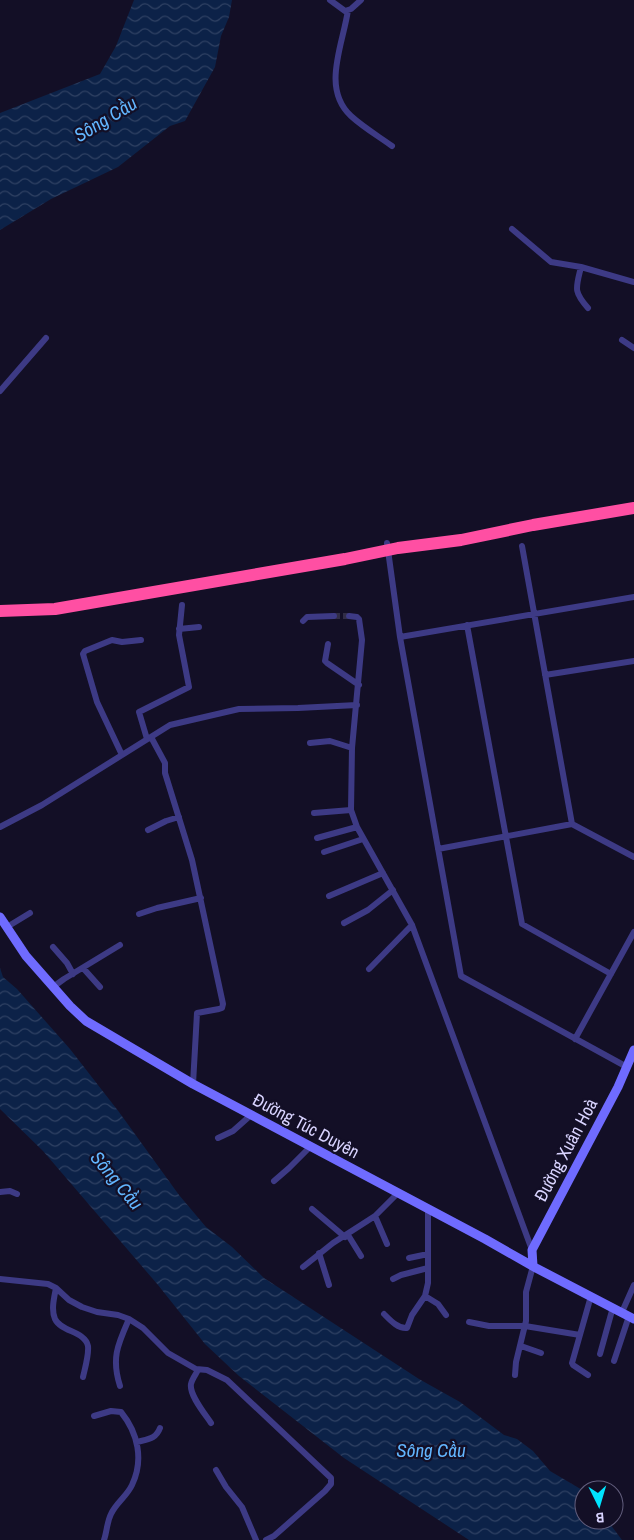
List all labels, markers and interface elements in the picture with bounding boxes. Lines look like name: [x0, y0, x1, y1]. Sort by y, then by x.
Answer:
water label: Sông Cầu: [69, 90, 142, 148]
street label: Đường Túc Duyên: [249, 1087, 364, 1164]
street label: Đường Xuân Hoà: [528, 1094, 603, 1206]
water label: Sông Cầu: [85, 1145, 149, 1215]
water label: Sông Cầu: [396, 1437, 466, 1463]
north arrow: [574, 1480, 624, 1530]
text: B: [595, 1509, 605, 1527]

